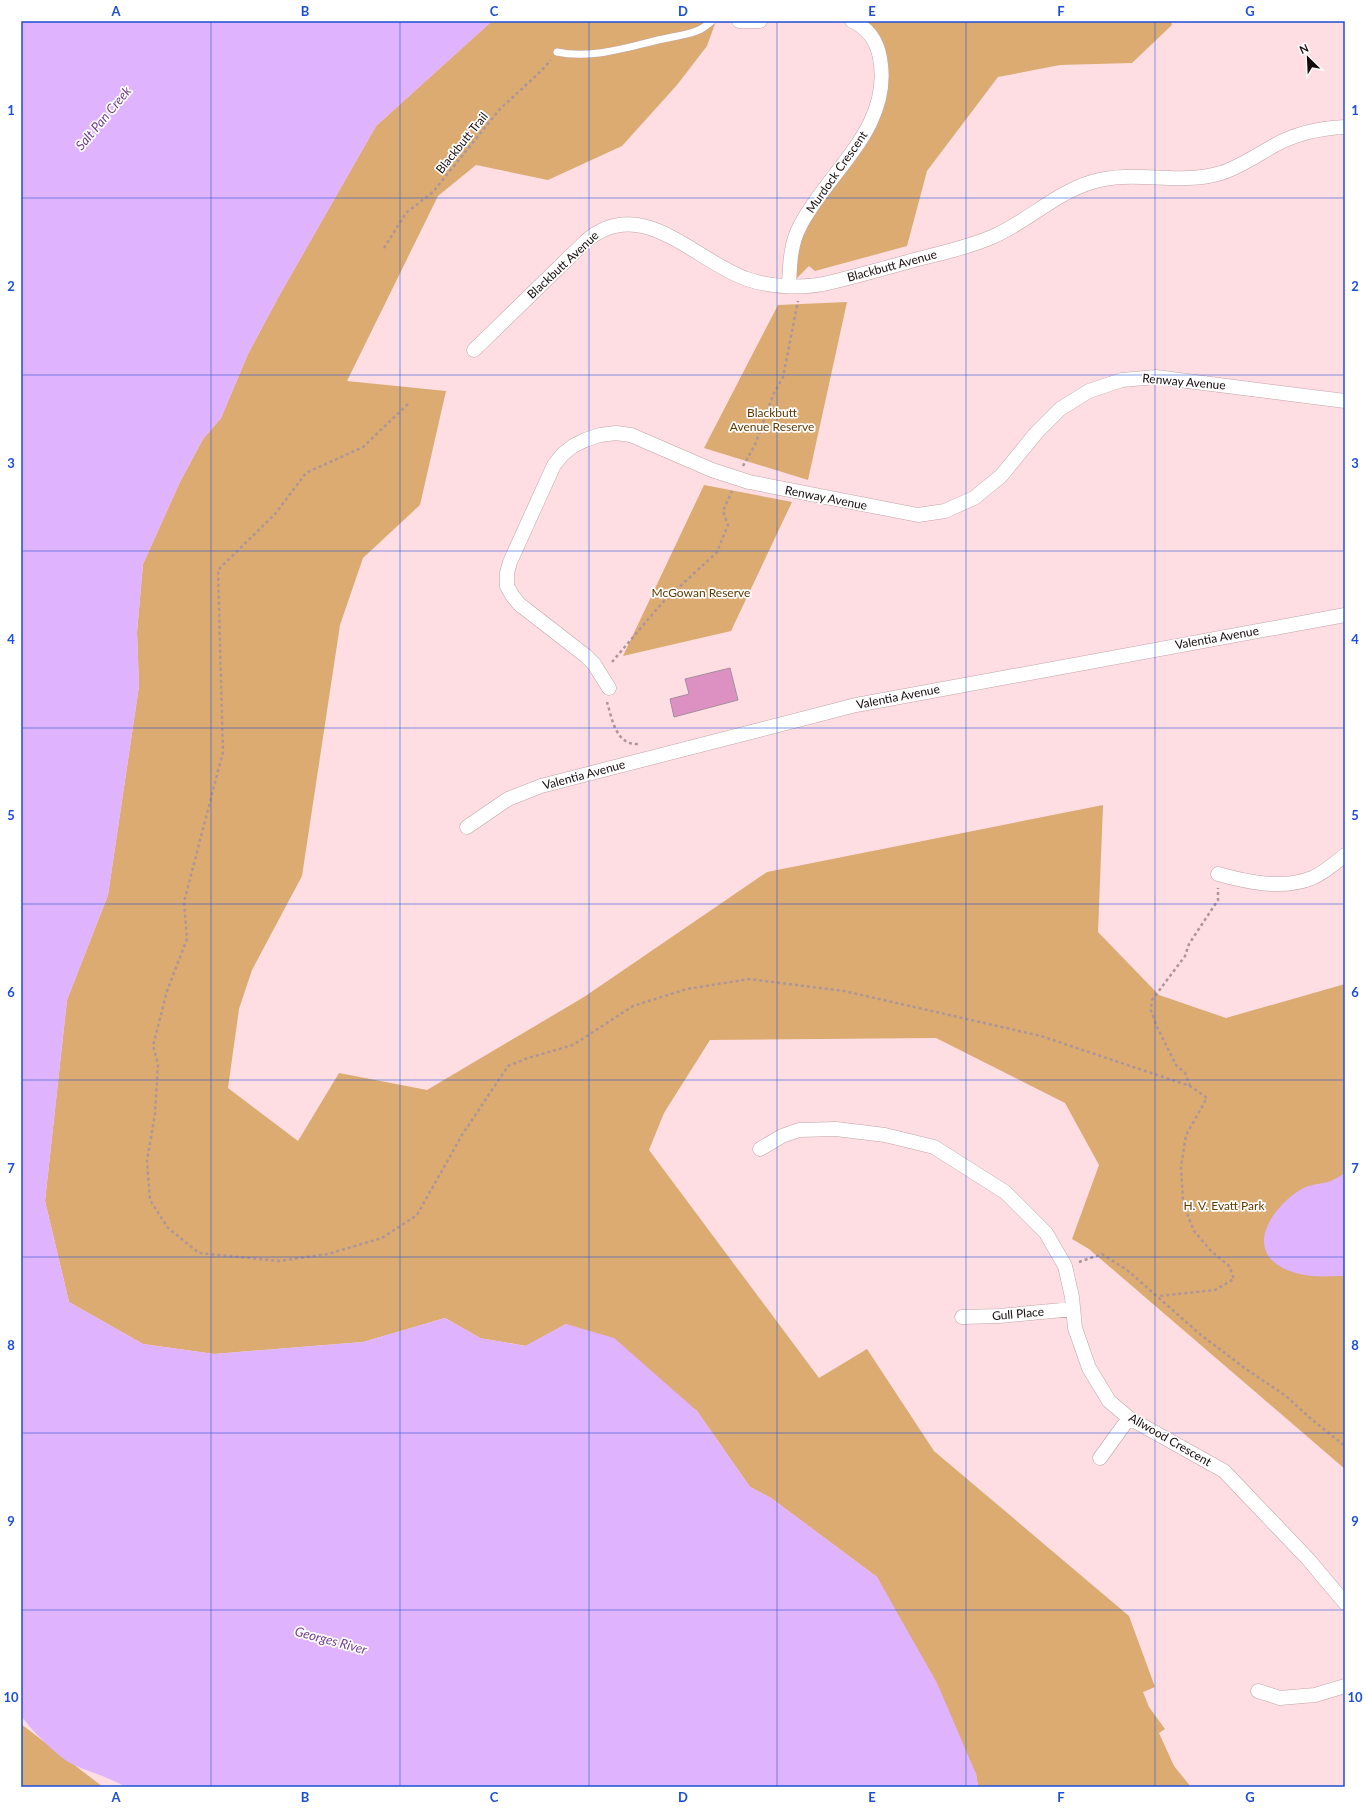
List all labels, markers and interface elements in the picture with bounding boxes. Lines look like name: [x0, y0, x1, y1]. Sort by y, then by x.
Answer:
text: A: [110, 3, 121, 19]
text: B: [301, 3, 310, 19]
text: C: [490, 3, 499, 19]
text: D: [678, 3, 688, 19]
text: E: [868, 3, 876, 19]
text: F: [1057, 3, 1065, 19]
text: G: [1245, 3, 1255, 19]
north arrow: [1288, 38, 1328, 78]
text: N: [1297, 41, 1310, 56]
water label: Salt Pan Creek: [72, 82, 135, 153]
text: 1: [7, 102, 15, 118]
text: 1: [1351, 102, 1359, 118]
street label: Blackbutt Trail: [432, 109, 491, 176]
street label: Murdock Crescent: [803, 127, 871, 216]
street label: Blackbutt Avenue: [524, 228, 602, 302]
street label: Blackbutt Avenue: [845, 246, 938, 285]
text: 2: [7, 278, 15, 294]
text: 2: [1351, 278, 1359, 294]
street label: Renway Avenue: [1142, 370, 1226, 393]
park label: Blackbutt Avenue Reserve: [730, 405, 814, 434]
text: 3: [7, 455, 15, 471]
text: 3: [1351, 455, 1359, 471]
street label: Renway Avenue: [784, 482, 869, 513]
park label: McGowan Reserve: [652, 585, 750, 600]
street label: Valentia Avenue: [1174, 623, 1260, 652]
text: 4: [7, 631, 15, 647]
text: 4: [1351, 631, 1359, 647]
street label: Valentia Avenue: [855, 681, 941, 712]
street label: Valentia Avenue: [541, 756, 627, 793]
text: 5: [7, 807, 15, 823]
text: 5: [1351, 807, 1359, 823]
text: 6: [7, 984, 15, 1000]
text: 6: [1351, 984, 1359, 1000]
text: 7: [7, 1160, 15, 1176]
text: 7: [1351, 1160, 1359, 1176]
park label: H. V. Evatt Park: [1183, 1198, 1265, 1213]
street label: Gull Place: [991, 1304, 1045, 1323]
text: 8: [7, 1337, 15, 1353]
text: 8: [1351, 1337, 1359, 1353]
street label: Allwood Crescent: [1126, 1410, 1215, 1470]
text: 9: [7, 1513, 15, 1529]
text: 9: [1351, 1513, 1359, 1529]
water label: Georges River: [293, 1623, 369, 1657]
text: 10: [3, 1689, 19, 1705]
text: 10: [1347, 1689, 1363, 1705]
text: A: [110, 1789, 121, 1805]
text: B: [301, 1789, 310, 1805]
text: C: [490, 1789, 499, 1805]
text: D: [678, 1789, 688, 1805]
text: E: [868, 1789, 876, 1805]
text: F: [1057, 1789, 1065, 1805]
text: G: [1245, 1789, 1255, 1805]

